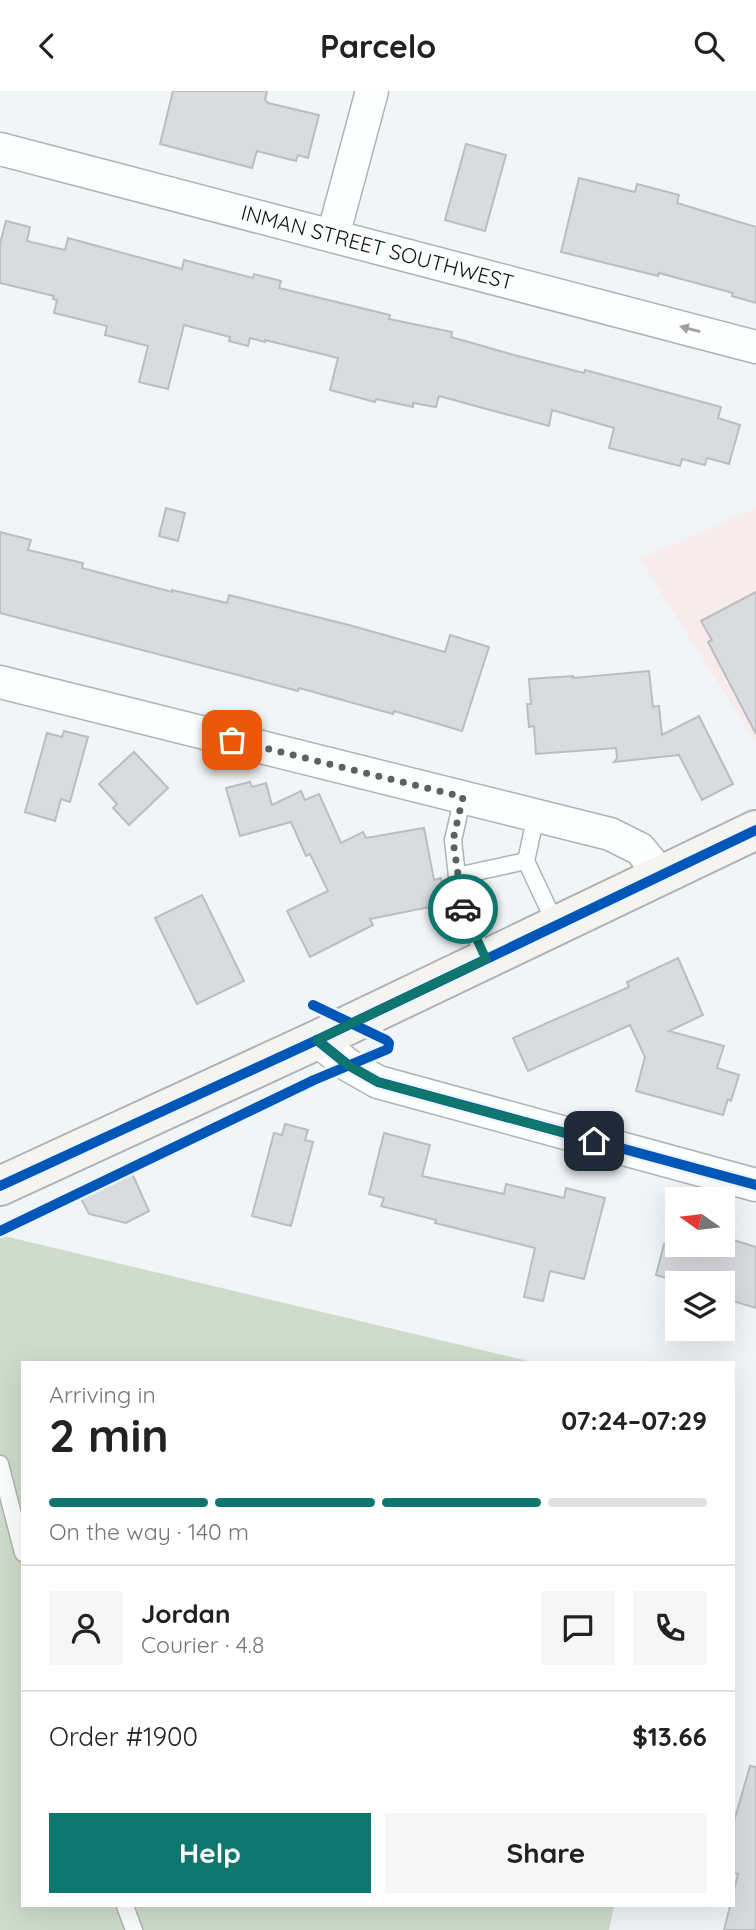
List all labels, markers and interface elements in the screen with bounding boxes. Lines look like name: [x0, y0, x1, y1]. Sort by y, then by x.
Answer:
text: Parcelo: [320, 26, 436, 66]
icon: back: [28, 27, 66, 65]
icon: search: [690, 27, 728, 65]
street label: INMAN STREET SOUTHWEST: [238, 199, 517, 295]
one-way arrow: [679, 324, 700, 334]
pin: [202, 710, 262, 770]
icon: bag: [213, 721, 251, 759]
courier: [428, 874, 498, 944]
icon: car: [444, 890, 482, 928]
pin: [564, 1111, 624, 1171]
icon: home: [575, 1122, 613, 1160]
north arrow: [665, 1187, 735, 1257]
map controls: [665, 1187, 735, 1341]
button: layers: [665, 1271, 735, 1341]
text: Arriving in: [49, 1380, 156, 1409]
text: 07:24–07:29: [561, 1404, 707, 1437]
text: 2 min: [49, 1406, 169, 1464]
text: On the way · 140 m: [49, 1517, 249, 1546]
button: person: [49, 1591, 123, 1665]
button: chat: [541, 1591, 615, 1665]
button: phone: [633, 1591, 707, 1665]
text: Jordan: [141, 1597, 230, 1630]
text: Courier · 4.8: [141, 1630, 264, 1659]
text: Order #1900: [49, 1720, 198, 1753]
text: $13.66: [632, 1720, 707, 1753]
button: Help: [49, 1813, 371, 1893]
button: Share: [385, 1813, 707, 1893]

